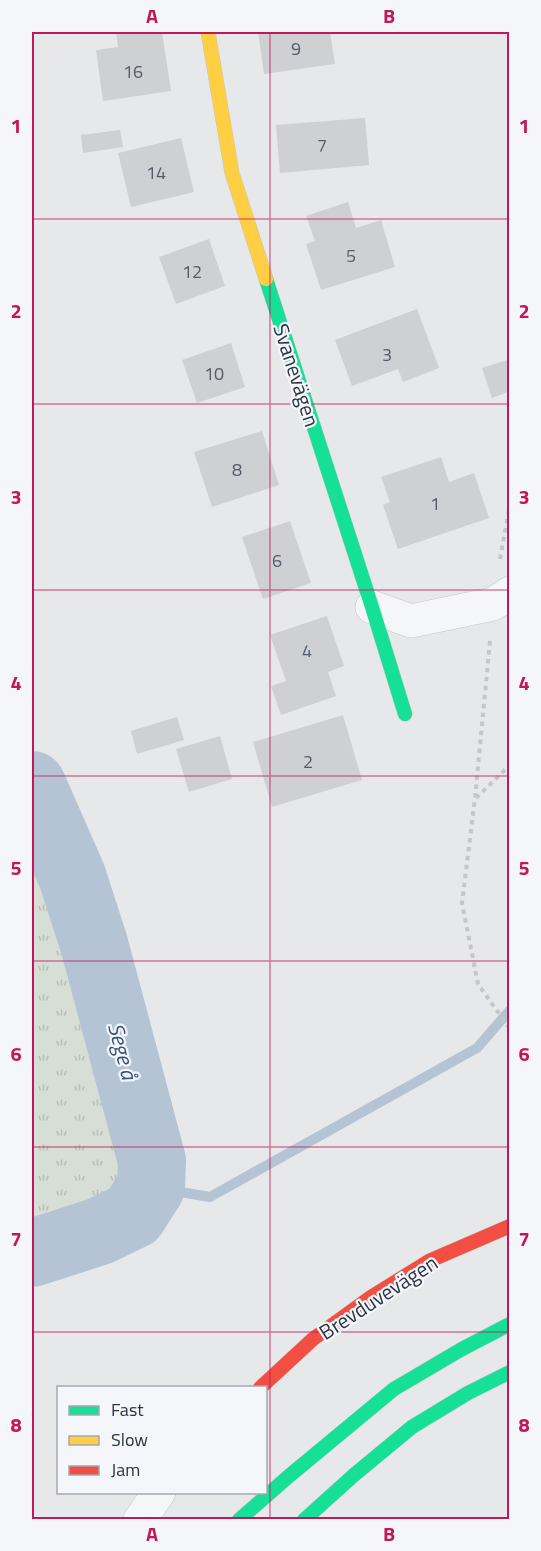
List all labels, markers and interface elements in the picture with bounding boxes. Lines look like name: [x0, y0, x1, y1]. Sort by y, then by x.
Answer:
text: A: [146, 0, 158, 31]
text: B: [383, 0, 395, 31]
house number: 9: [291, 35, 301, 62]
house number: 16: [123, 58, 143, 85]
text: 1: [10, 110, 22, 141]
text: 1: [518, 110, 530, 141]
house number: 7: [317, 132, 327, 159]
house number: 14: [146, 159, 166, 186]
house number: 5: [346, 242, 356, 269]
house number: 12: [182, 258, 202, 285]
text: 2: [10, 295, 22, 326]
text: 2: [518, 295, 530, 326]
street label: Svanevägen: [265, 319, 329, 431]
house number: 3: [382, 341, 392, 368]
house number: 10: [204, 360, 224, 387]
house number: 8: [232, 456, 242, 483]
text: 3: [10, 481, 22, 512]
text: 3: [518, 481, 530, 512]
house number: 1: [430, 490, 440, 517]
house number: 6: [272, 547, 282, 574]
house number: 4: [302, 637, 312, 664]
text: 4: [10, 667, 22, 698]
text: 4: [518, 667, 530, 698]
house number: 2: [303, 748, 313, 775]
text: 5: [10, 852, 22, 883]
text: 5: [518, 852, 530, 883]
water label: Sege å: [99, 1019, 147, 1085]
text: 6: [10, 1038, 22, 1069]
text: 6: [518, 1038, 530, 1069]
text: 7: [10, 1223, 22, 1254]
text: 7: [518, 1223, 530, 1254]
street label: Brevduvevägen: [312, 1247, 444, 1347]
legend: [57, 1386, 267, 1494]
text: Fast: [111, 1396, 144, 1423]
text: 8: [10, 1409, 22, 1440]
text: 8: [518, 1409, 530, 1440]
text: Slow: [111, 1426, 148, 1453]
text: Jam: [111, 1456, 140, 1483]
text: A: [146, 1518, 158, 1549]
text: B: [383, 1518, 395, 1549]

